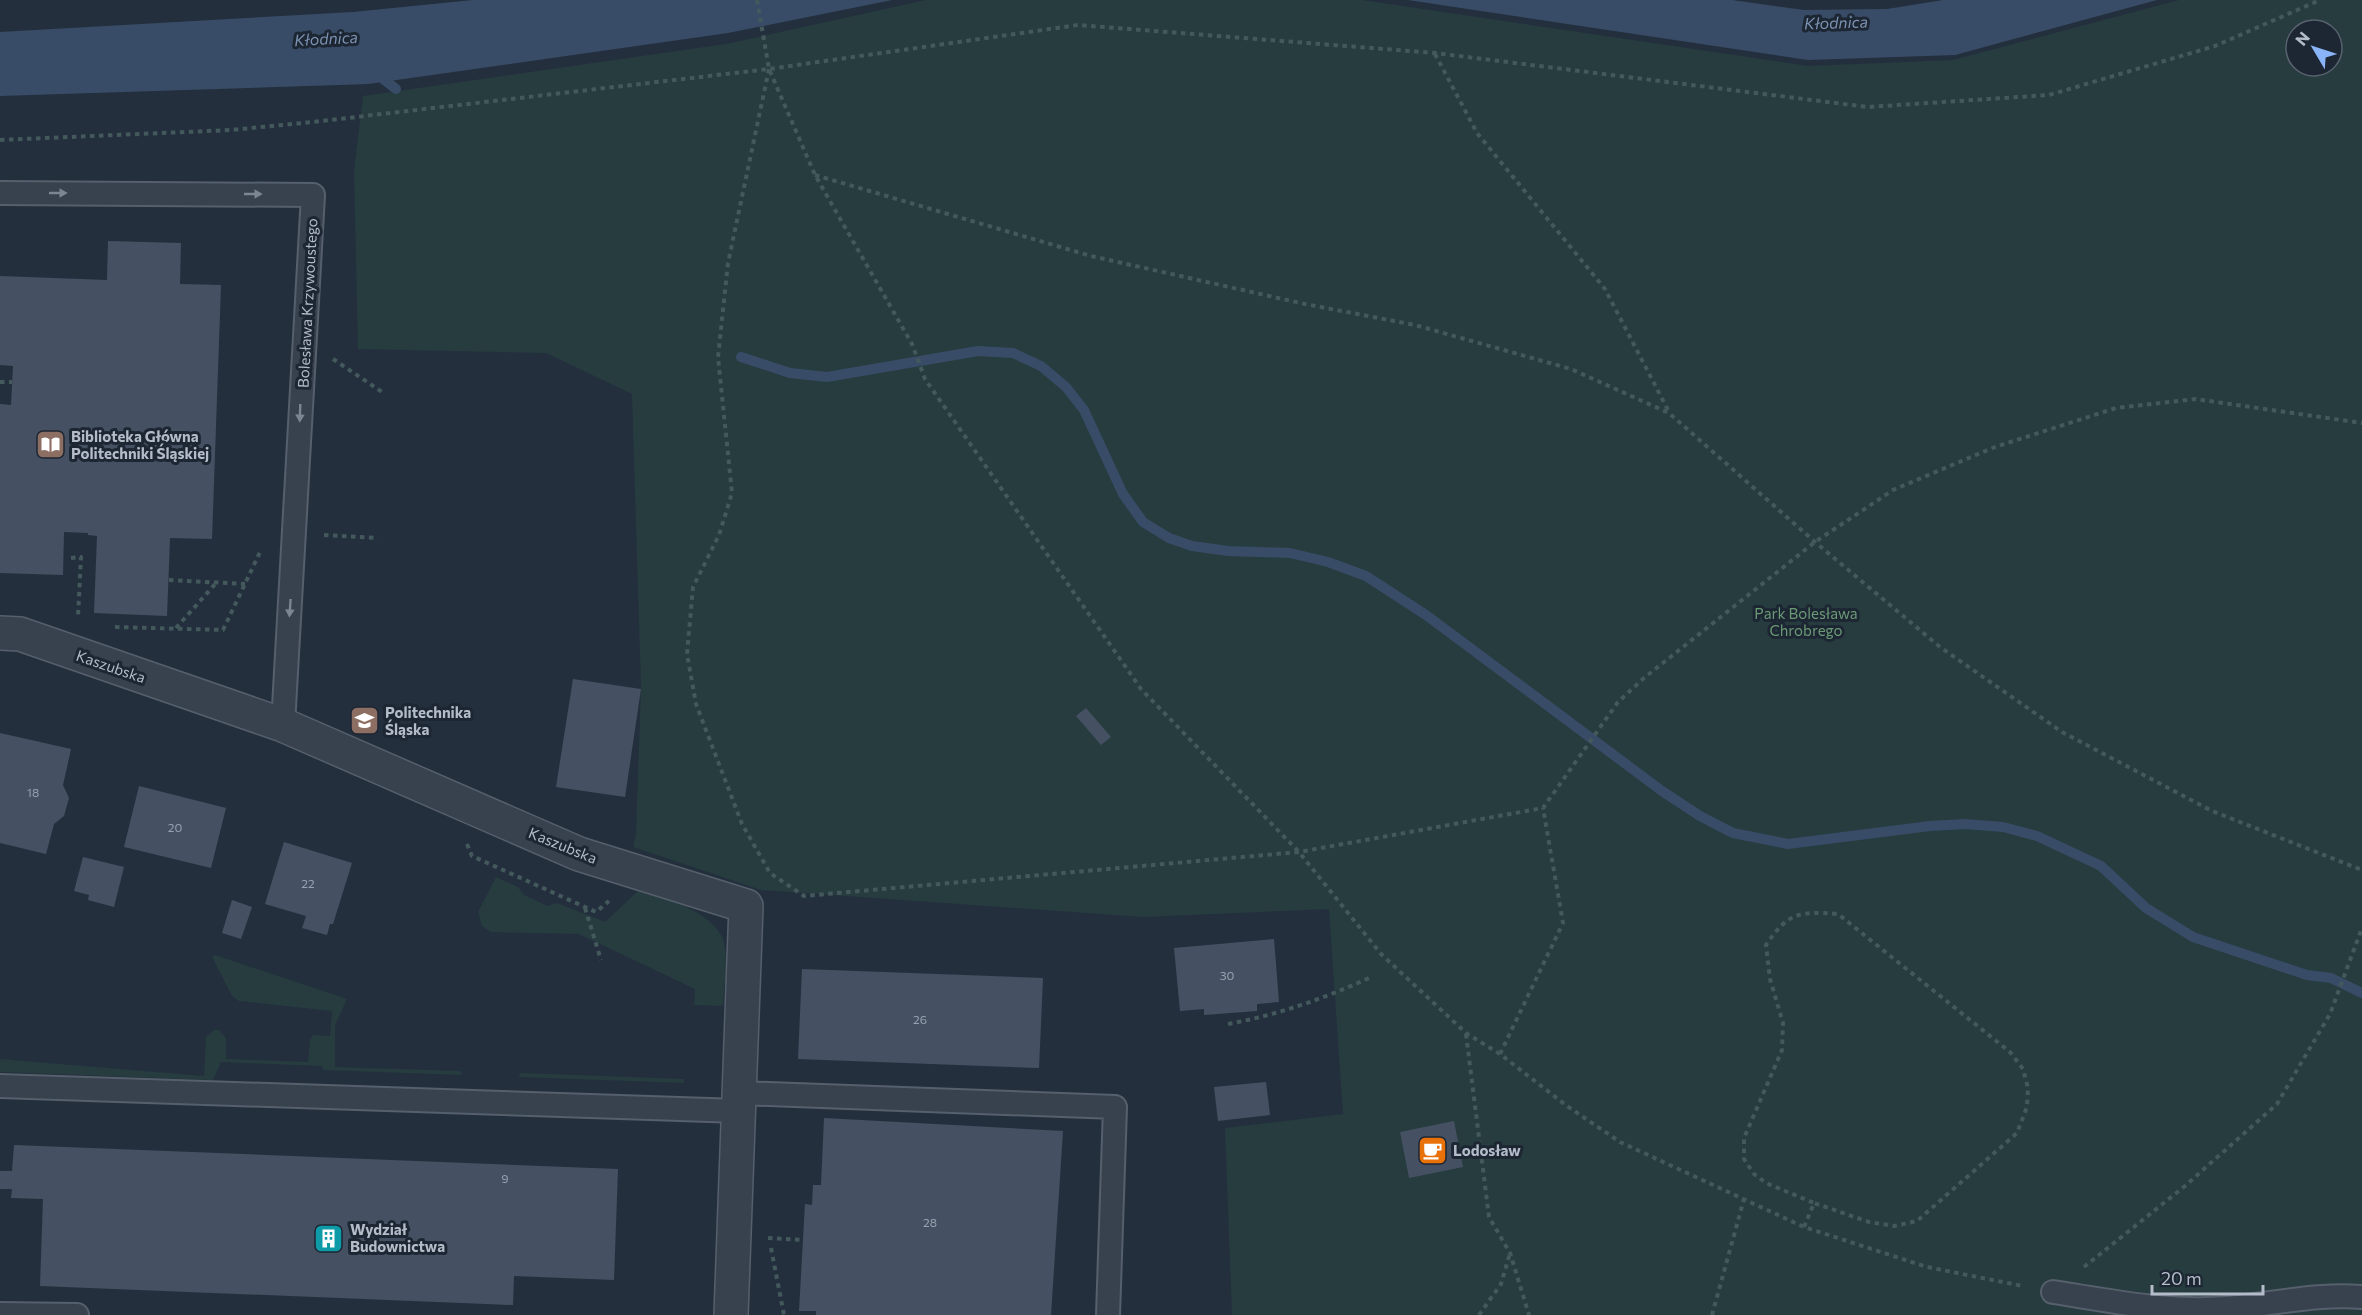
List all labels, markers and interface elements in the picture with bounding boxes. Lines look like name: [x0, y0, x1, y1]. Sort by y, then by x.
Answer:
water label: Kłodnica: [1804, 11, 1868, 33]
north arrow: [2284, 18, 2344, 78]
water label: Kłodnica: [294, 27, 358, 49]
text: N: [2291, 28, 2313, 49]
one-way arrow: [49, 188, 68, 198]
one-way arrow: [244, 189, 263, 199]
street label: Bolesława Krzywoustego: [294, 218, 320, 388]
one-way arrow: [296, 404, 305, 423]
place label: Biblioteka Główna Politechniki Śląskiej: [71, 427, 209, 462]
library icon: Biblioteka Główna Politechniki Śląskiej: [34, 429, 66, 461]
one-way arrow: [286, 599, 295, 618]
park label: Park Bolesława Chrobrego: [1754, 604, 1858, 639]
street label: Kaszubska: [74, 646, 148, 686]
place label: Politechnika Śląska: [385, 703, 471, 738]
school or university icon: Politechnika Śląska: [348, 705, 380, 737]
house number: 18: [27, 785, 39, 799]
house number: 20: [168, 820, 182, 834]
street label: Kaszubska: [526, 823, 600, 867]
house number: 22: [301, 876, 315, 890]
house number: 30: [1220, 968, 1235, 982]
house number: 26: [913, 1012, 927, 1026]
cafe icon: Lodosław: [1416, 1134, 1448, 1166]
place label: Lodosław: [1453, 1141, 1521, 1159]
house number: 9: [501, 1171, 509, 1185]
house number: 28: [923, 1215, 937, 1229]
place label: Wydział Budownictwa: [350, 1220, 445, 1255]
building icon: Wydział Budownictwa: [313, 1222, 345, 1254]
scale bar: [2152, 1258, 2263, 1296]
text: 20 m: [2161, 1267, 2202, 1289]

